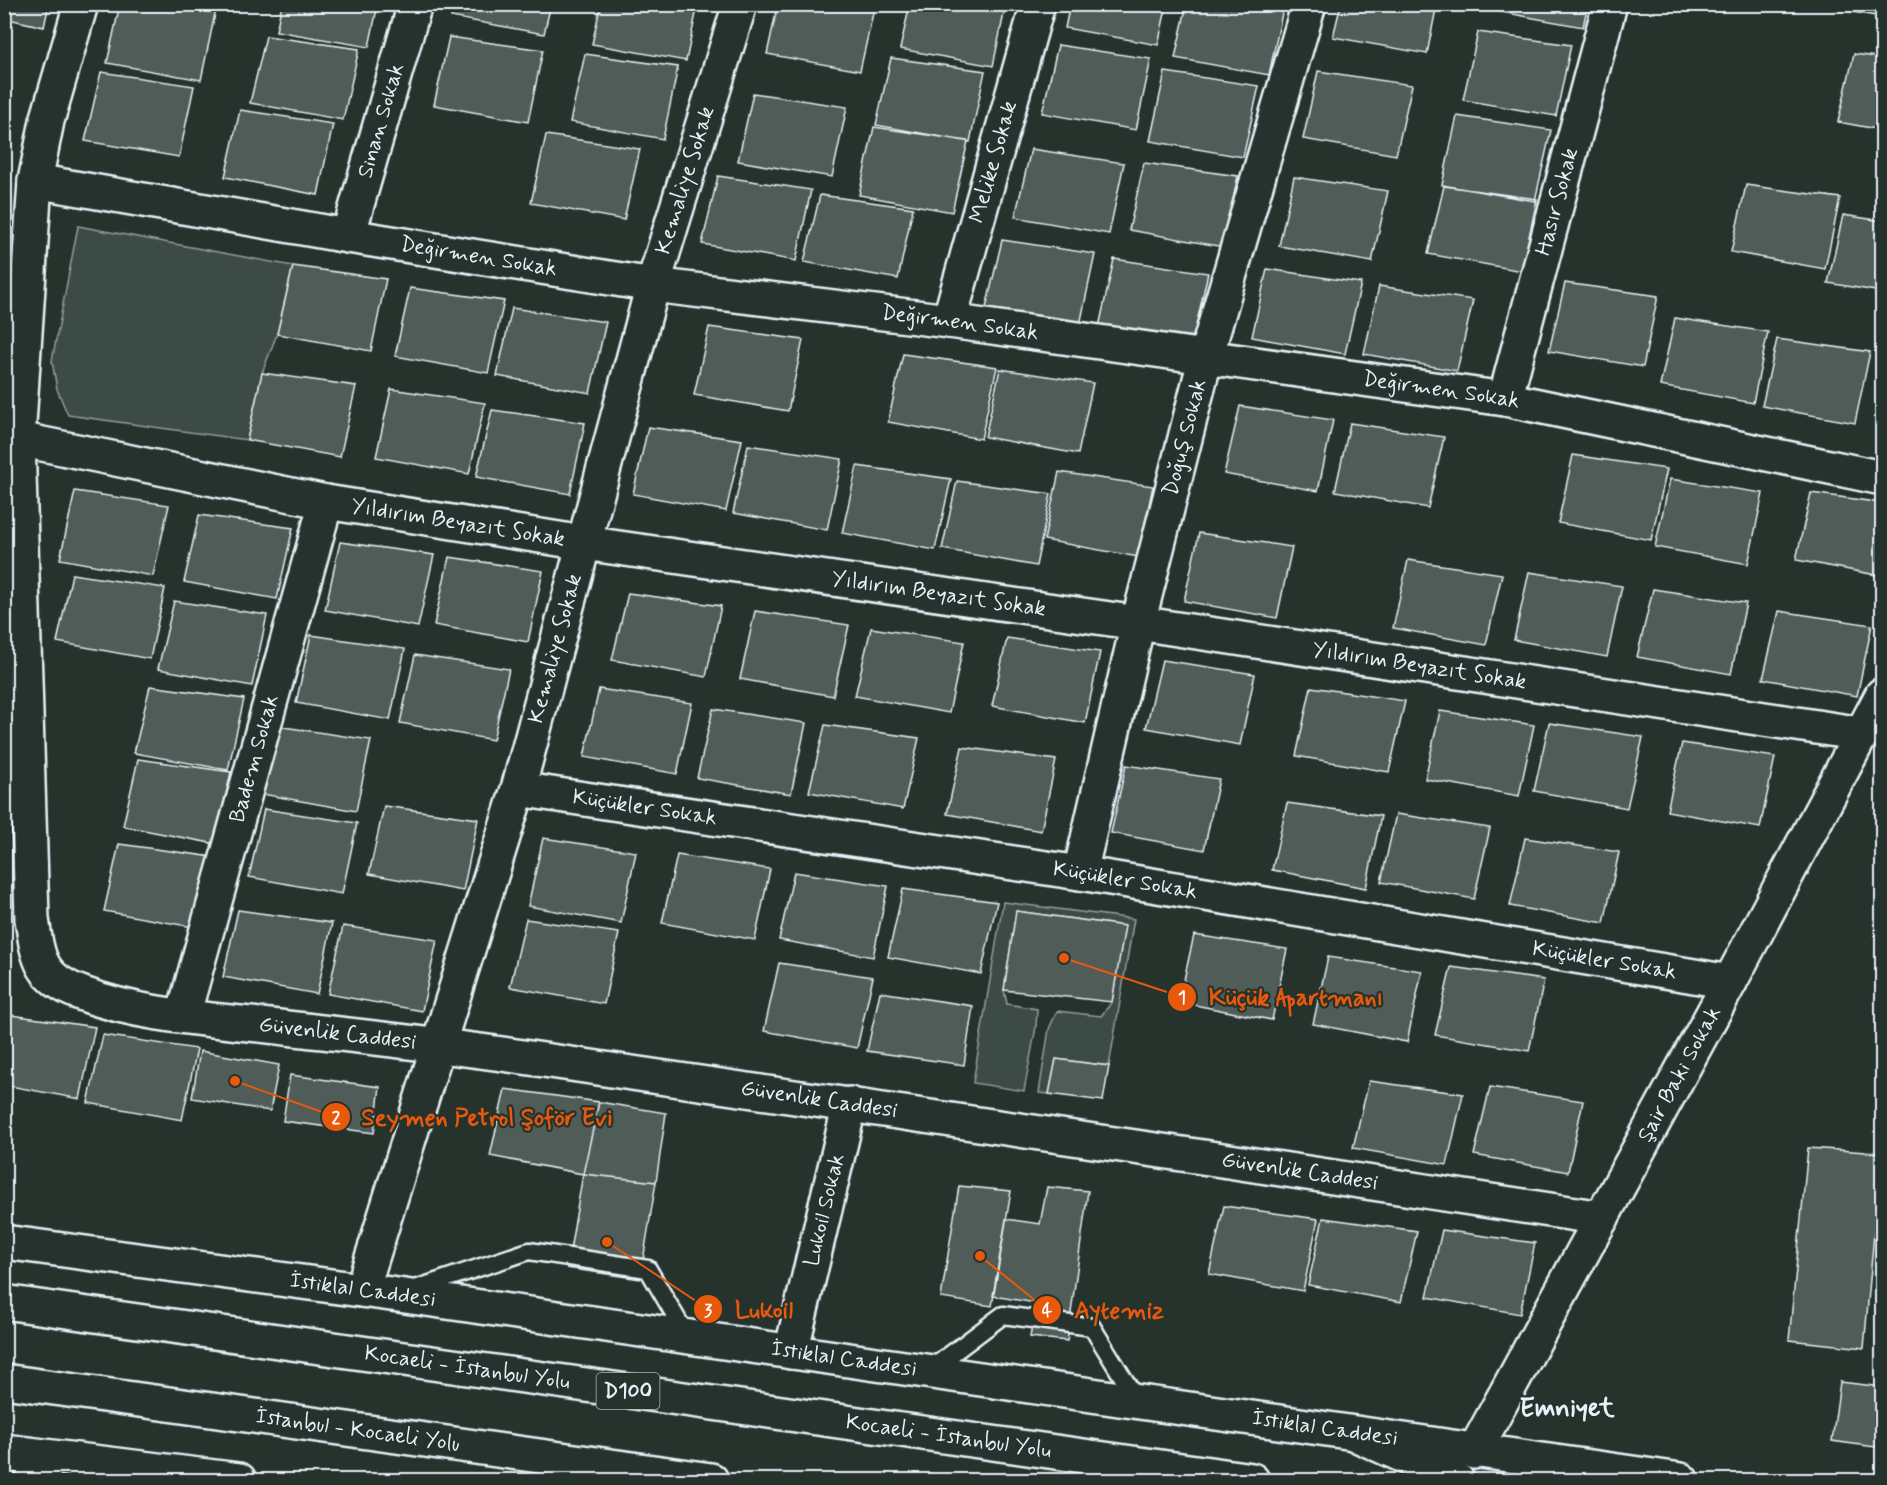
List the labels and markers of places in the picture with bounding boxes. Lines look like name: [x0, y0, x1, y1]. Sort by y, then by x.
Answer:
callout: Küçük Apartmanı: [1167, 976, 1395, 1018]
callout: Seymen Petrol Şoför Evi: [321, 1096, 623, 1138]
callout: Lukoil: [693, 1288, 805, 1330]
callout: Aytemiz: [1032, 1289, 1176, 1331]

